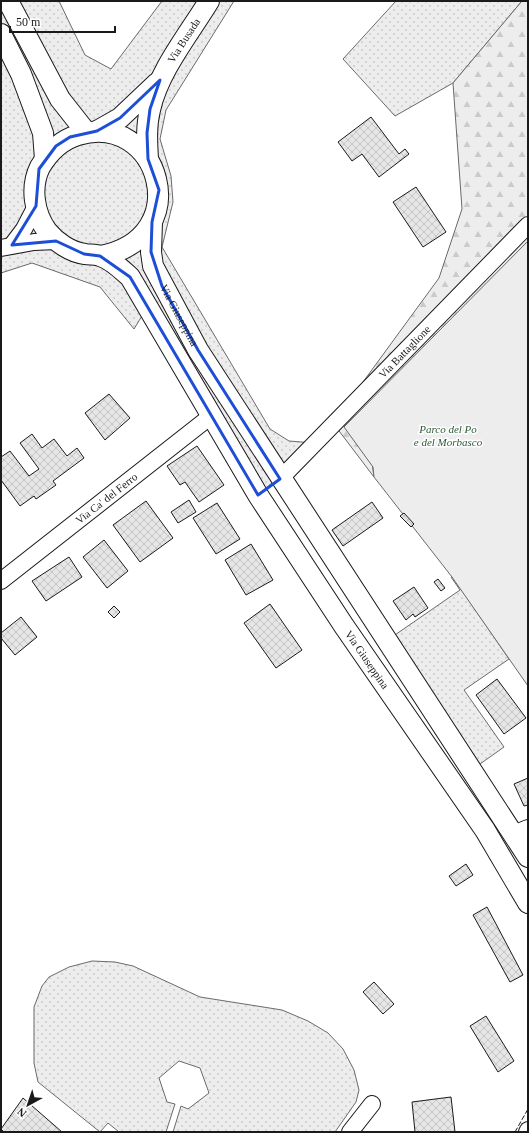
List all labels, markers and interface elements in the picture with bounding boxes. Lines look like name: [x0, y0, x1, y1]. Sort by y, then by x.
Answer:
scale bar: [10, 8, 115, 34]
text: 50 m: [16, 15, 41, 29]
street label: Via Busada: [165, 16, 202, 65]
street label: Via Giuseppina: [158, 282, 201, 348]
street label: Via Battaglione: [376, 323, 433, 380]
park label: Parco del Po e del Morbasco: [414, 423, 483, 448]
street label: Via Ca' del Ferro: [73, 470, 140, 526]
street label: Via Giuseppina: [343, 628, 392, 691]
north arrow: [8, 1085, 48, 1125]
text: N: [15, 1105, 28, 1120]

